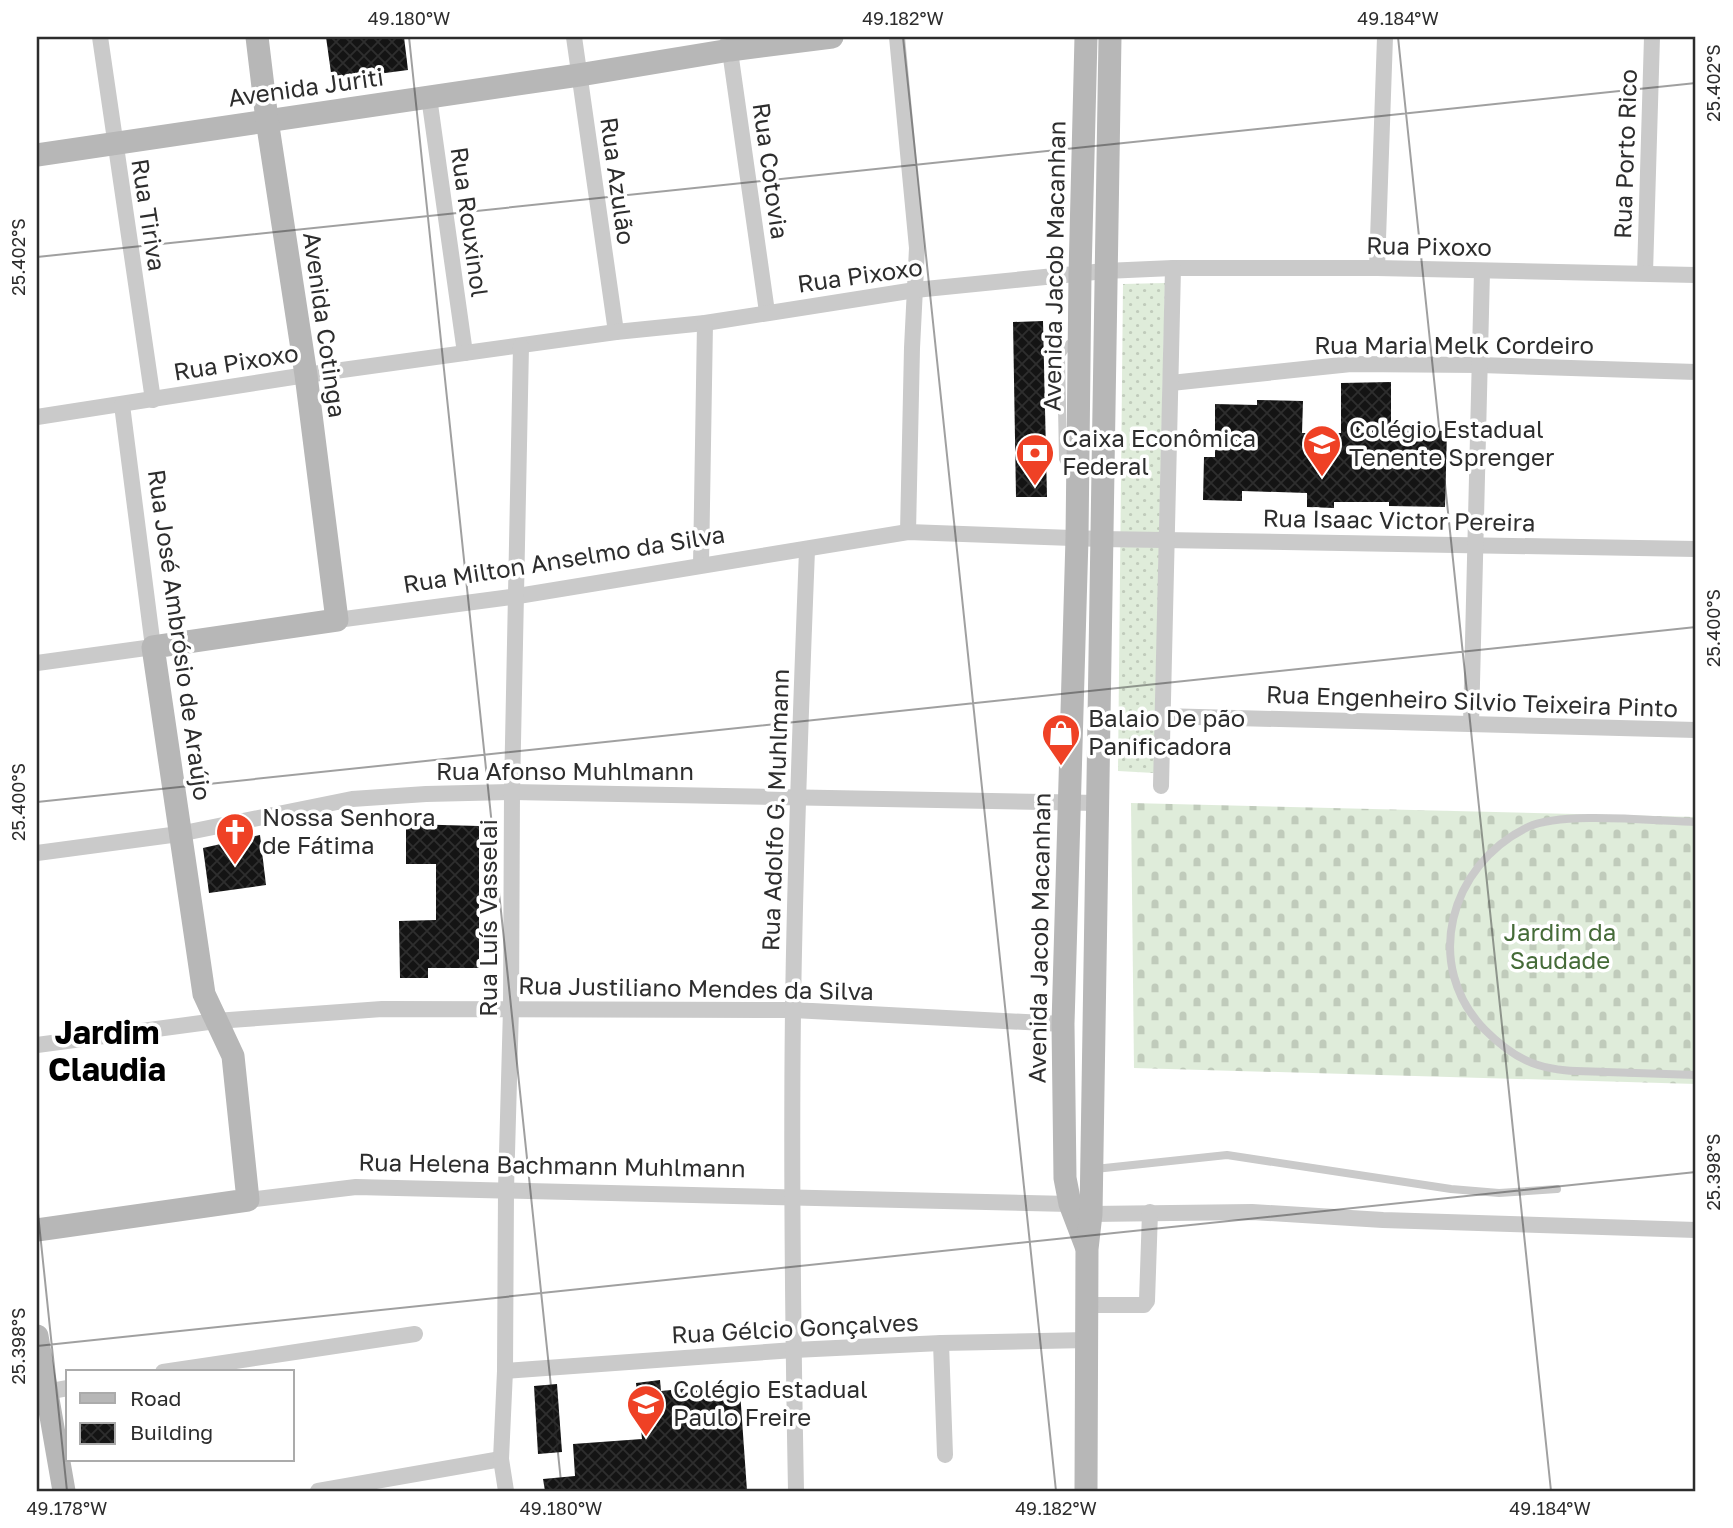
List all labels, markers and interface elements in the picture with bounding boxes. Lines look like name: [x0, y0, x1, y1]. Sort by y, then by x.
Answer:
text: 49.180°W: [368, 7, 450, 29]
text: 49.182°W: [862, 7, 944, 29]
text: 49.184°W: [1357, 7, 1439, 29]
text: 25.402°S: [1702, 44, 1724, 122]
street label: Avenida Juriti: [226, 61, 385, 112]
street label: Rua Porto Rico: [1607, 69, 1642, 239]
street label: Rua Cotovia: [748, 101, 795, 241]
street label: Rua Azulão: [595, 115, 642, 247]
street label: Avenida Jacob Macanhan: [1036, 120, 1071, 412]
street label: Rua Rouxinol: [446, 145, 495, 299]
street label: Rua Tiriva: [126, 157, 173, 273]
text: 25.402°S: [7, 218, 29, 296]
street label: Avenida Cotinga: [298, 230, 353, 419]
street label: Rua Pixoxo: [1366, 230, 1492, 261]
street label: Rua Pixoxo: [795, 251, 924, 298]
street label: Rua Maria Melk Cordeiro: [1314, 330, 1594, 359]
street label: Rua Pixoxo: [171, 337, 300, 386]
place label: Colégio Estadual Tenente Sprenger: [1349, 414, 1554, 471]
place label: Caixa Econômica Federal: [1062, 423, 1256, 480]
school or university icon: Colégio Estadual Tenente Sprenger: [1301, 423, 1343, 478]
bank icon: Caixa Econômica Federal: [1014, 432, 1056, 487]
street label: Rua José Ambrósio de Araújo: [143, 467, 218, 802]
street label: Rua Isaac Victor Pereira: [1262, 503, 1536, 536]
street label: Rua Milton Anselmo da Silva: [401, 519, 727, 598]
text: 25.400°S: [1702, 589, 1724, 667]
street label: Rua Adolfo G. Muhlmann: [755, 668, 794, 952]
street label: Rua Engenheiro Silvio Teixeira Pinto: [1266, 679, 1679, 722]
place label: Balaio De pão Panificadora: [1088, 703, 1245, 760]
shop icon: Balaio De pão Panificadora: [1040, 712, 1082, 767]
street label: Rua Afonso Muhlmann: [436, 756, 694, 785]
text: 25.400°S: [7, 763, 29, 841]
street label: Avenida Jacob Macanhan: [1021, 792, 1056, 1084]
place label: Nossa Senhora de Fátima: [262, 802, 436, 859]
church icon: Nossa Senhora de Fátima: [214, 811, 256, 866]
street label: Rua Luís Vasselai: [473, 819, 502, 1017]
park label: Jardim da Saudade: [1504, 917, 1616, 974]
street label: Rua Justiliano Mendes da Silva: [518, 970, 874, 1005]
district label: Jardim Claudia: [48, 1013, 166, 1088]
text: 25.398°S: [1702, 1133, 1724, 1211]
street label: Rua Helena Bachmann Muhlmann: [358, 1147, 746, 1182]
text: 25.398°S: [7, 1307, 29, 1385]
street label: Rua Gélcio Gonçalves: [671, 1307, 919, 1348]
legend: [66, 1370, 294, 1462]
place label: Colégio Estadual Paulo Freire: [673, 1374, 868, 1431]
school or university icon: Colégio Estadual Paulo Freire: [625, 1383, 667, 1438]
text: Road: [130, 1385, 181, 1411]
text: Building: [130, 1419, 213, 1445]
text: 49.178°W: [27, 1497, 107, 1519]
text: 49.180°W: [520, 1497, 602, 1519]
text: 49.182°W: [1015, 1497, 1097, 1519]
text: 49.184°W: [1509, 1497, 1591, 1519]

